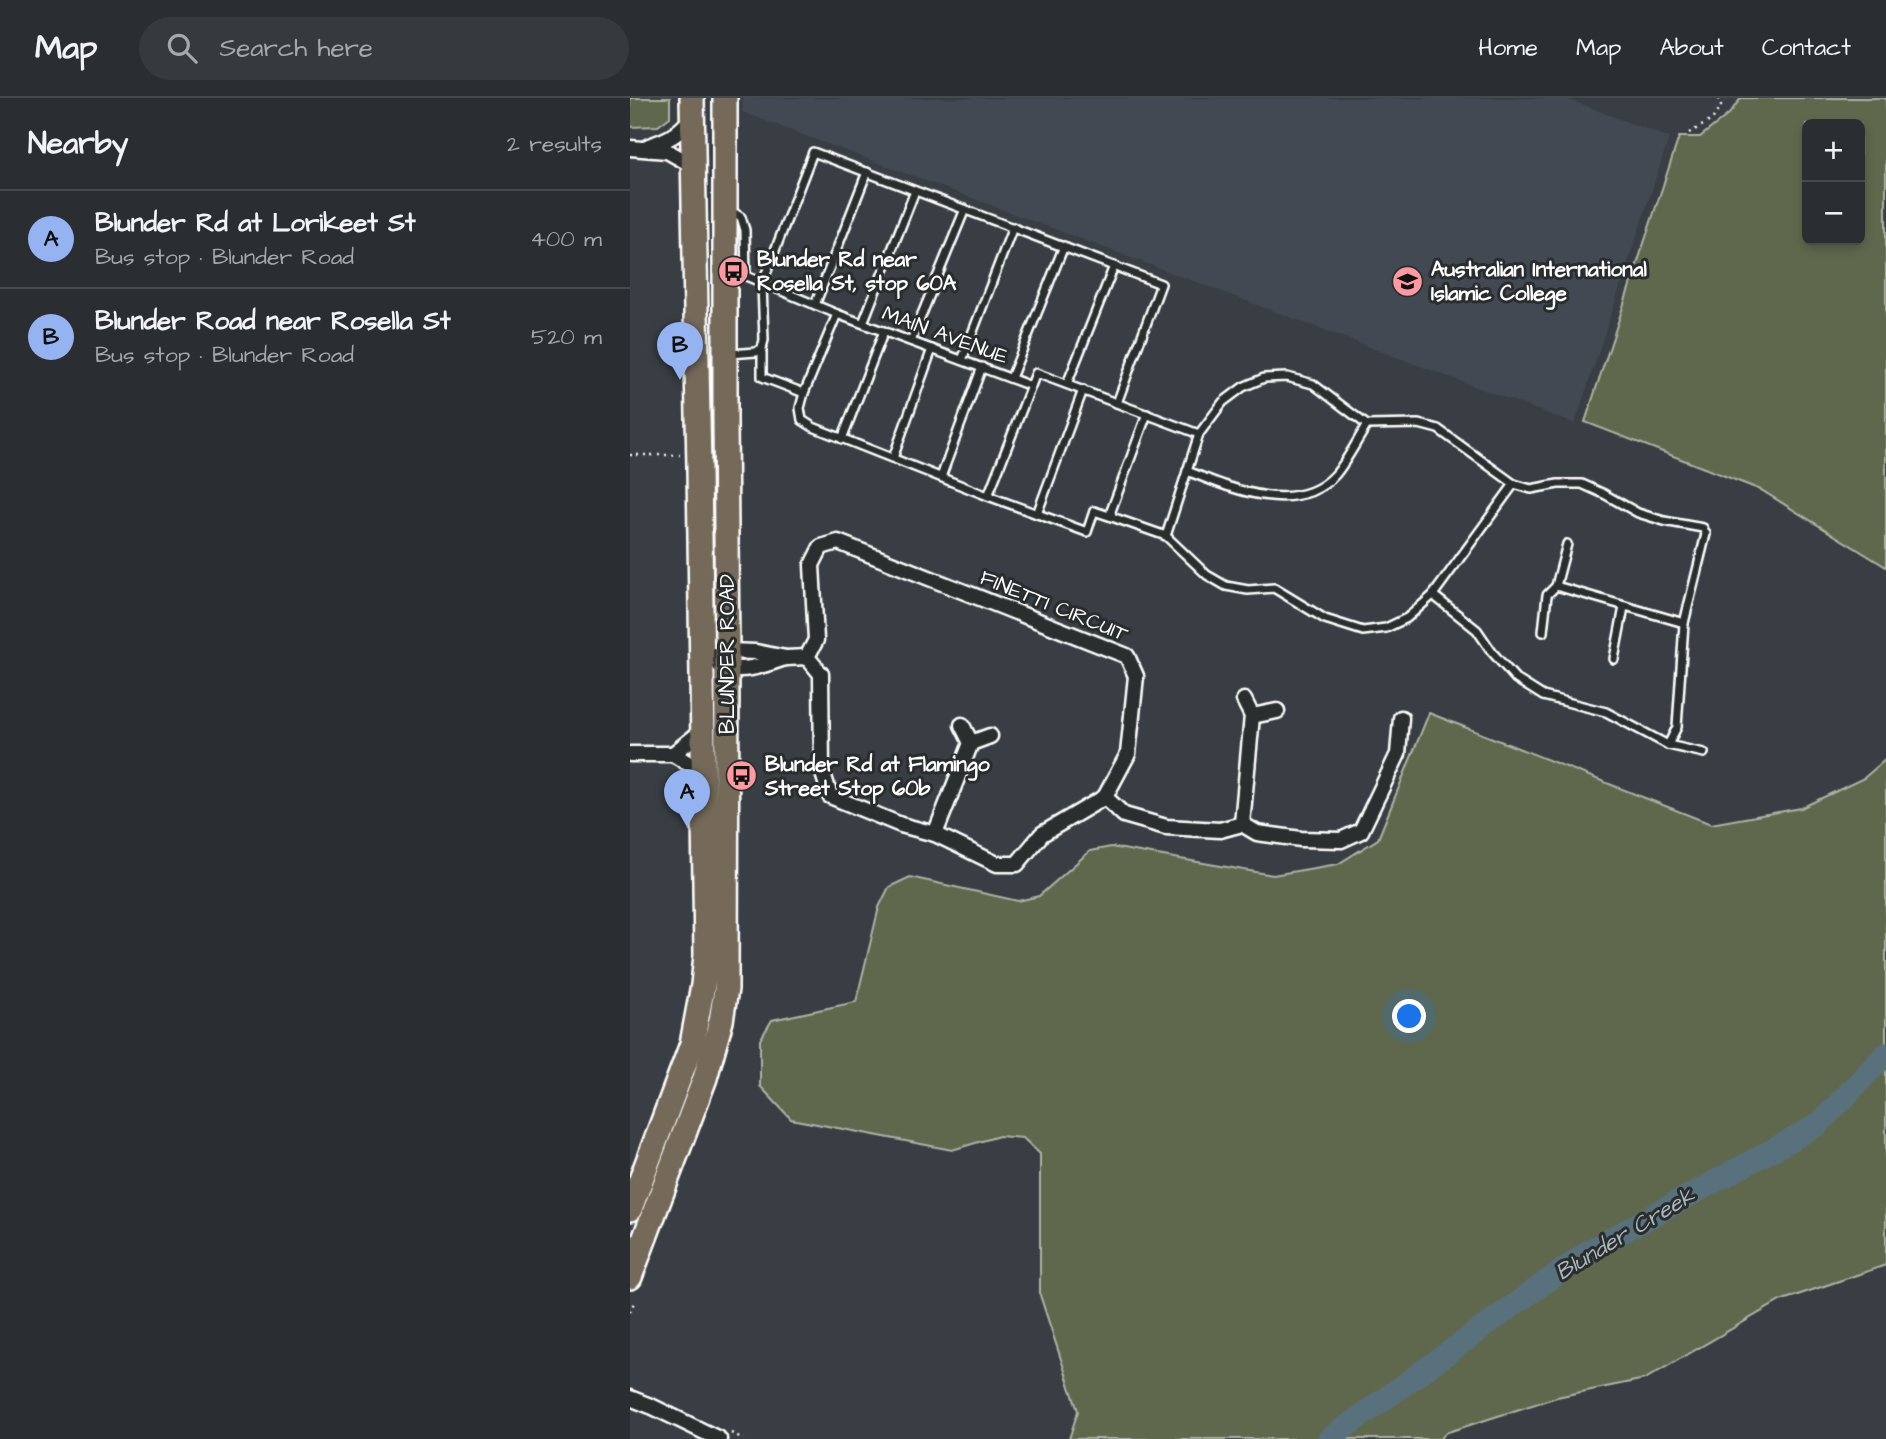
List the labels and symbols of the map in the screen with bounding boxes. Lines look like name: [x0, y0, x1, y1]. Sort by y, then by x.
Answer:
place label: Blunder Rd near Rosella St, stop 60A: [757, 245, 957, 299]
bus stop icon: Blunder Rd near Rosella St, stop 60A: [717, 254, 751, 288]
place label: Australian International Islamic College: [1431, 255, 1647, 310]
school or university icon: Australian International Islamic College: [1391, 264, 1425, 298]
street label: MAIN AVENUE: [878, 299, 1013, 371]
pin: B: [657, 322, 703, 380]
street label: FINETTI CIRCUIT: [976, 563, 1133, 649]
street label: BLUNDER ROAD: [713, 574, 742, 734]
place label: Blunder Rd at Flamingo Street Stop 60b: [764, 750, 990, 804]
bus stop icon: Blunder Rd at Flamingo Street Stop 60b: [725, 759, 759, 793]
pin: A: [664, 769, 710, 827]
your location: [1392, 999, 1426, 1033]
water label: Blunder Creek: [1549, 1179, 1701, 1288]

